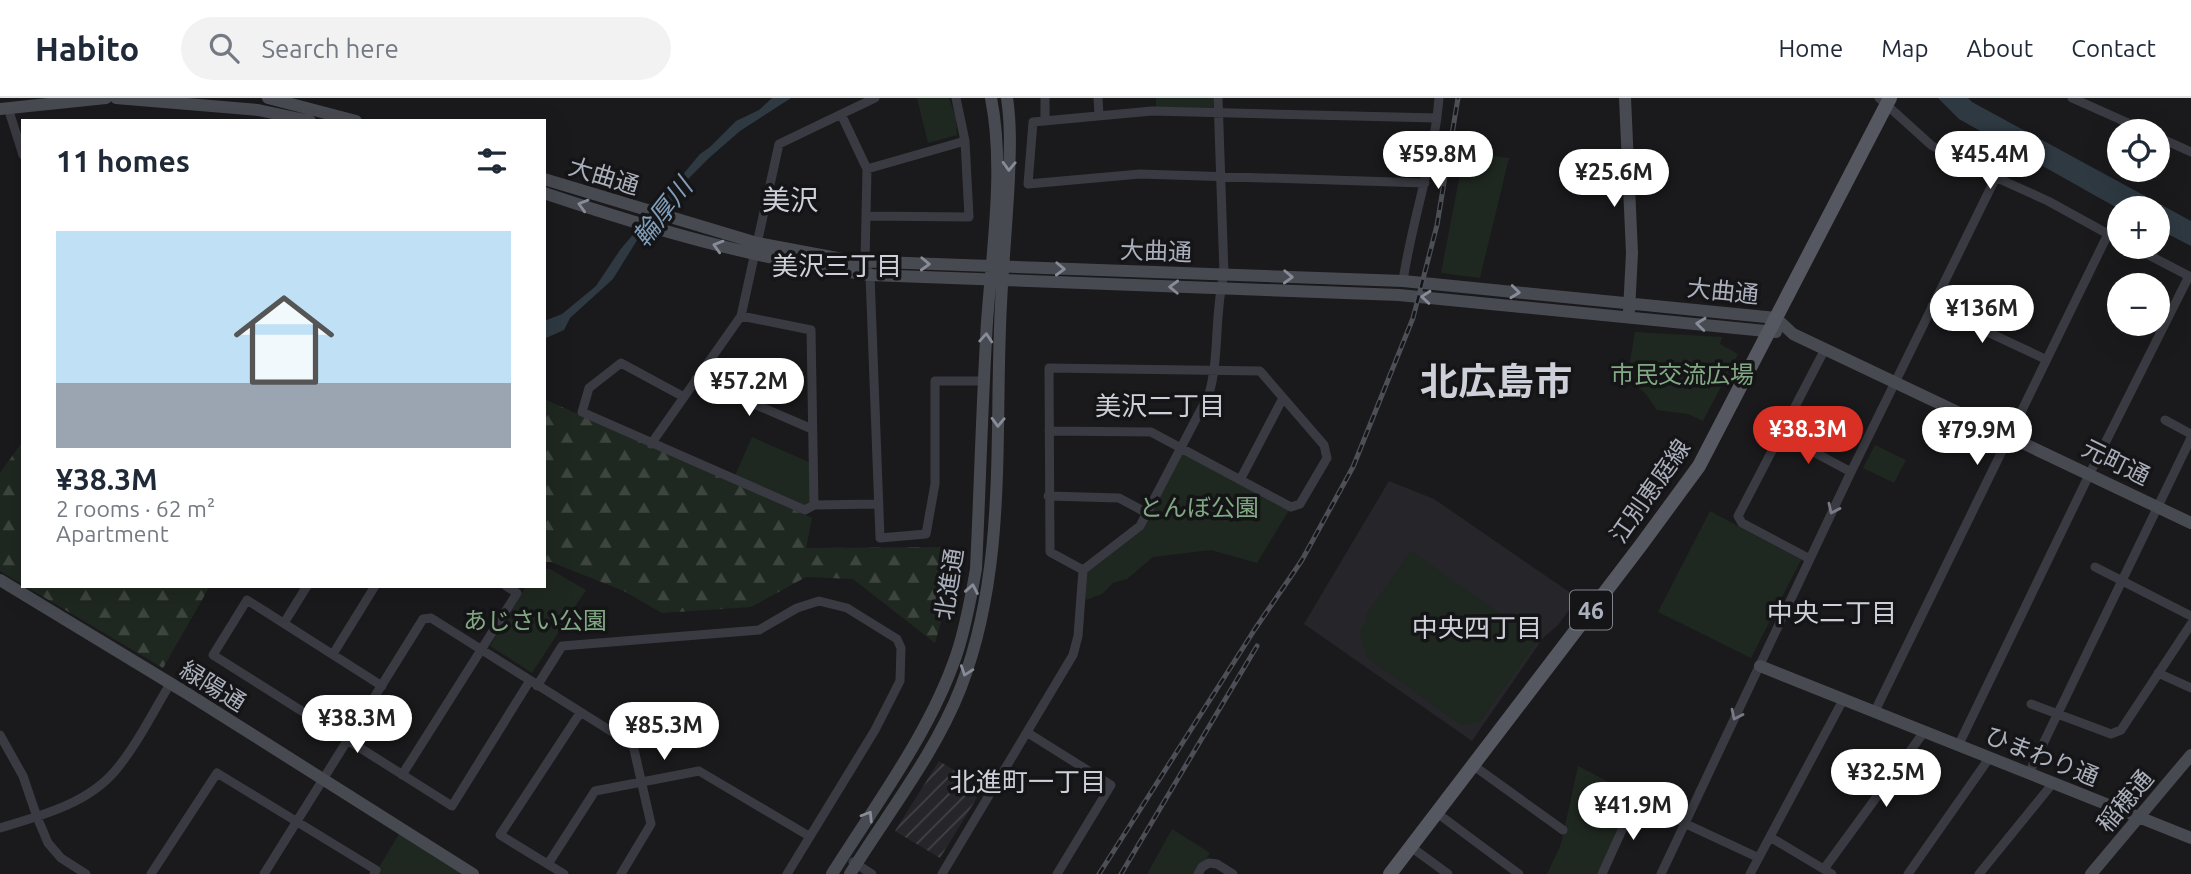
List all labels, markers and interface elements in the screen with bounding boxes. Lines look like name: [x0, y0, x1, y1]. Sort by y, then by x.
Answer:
search box: [181, 17, 671, 80]
icon: search: [205, 29, 243, 67]
text: Habito: [35, 30, 139, 67]
text: Search here: [261, 34, 399, 63]
text: Home: [1778, 35, 1843, 62]
text: Map: [1881, 35, 1928, 62]
text: About: [1966, 35, 2033, 62]
text: Contact: [2071, 35, 2156, 62]
map controls: [2107, 119, 2170, 336]
button: locate: [2107, 119, 2170, 182]
pin: ¥59.8M: [1381, 132, 1495, 191]
pin: ¥45.4M: [1933, 132, 2047, 191]
text: ¥59.8M: [1399, 141, 1477, 166]
text: ¥45.4M: [1951, 141, 2029, 166]
icon: filters: [473, 142, 511, 180]
text: 11 homes: [56, 144, 190, 178]
pin: ¥25.6M: [1557, 150, 1671, 209]
street label: 大曲通: [566, 153, 642, 199]
text: ¥25.6M: [1575, 159, 1653, 184]
one-way arrow: [1001, 161, 1017, 172]
water label: 輪厚川: [627, 170, 699, 252]
district label: 美沢: [762, 184, 818, 215]
button: +: [2107, 196, 2170, 259]
one-way arrow: [577, 199, 589, 214]
street label: 大曲通: [1120, 236, 1192, 266]
one-way arrow: [712, 239, 724, 254]
district label: 美沢三丁目: [772, 251, 902, 280]
one-way arrow: [920, 257, 931, 272]
one-way arrow: [1055, 262, 1066, 277]
one-way arrow: [1283, 269, 1294, 284]
button: −: [2107, 273, 2170, 336]
street label: 大曲通: [1686, 274, 1760, 308]
icon: home: [221, 277, 347, 403]
one-way arrow: [1168, 279, 1179, 294]
one-way arrow: [1510, 284, 1521, 299]
pin: ¥136M: [1933, 286, 2031, 345]
one-way arrow: [1420, 290, 1431, 305]
text: ¥136M: [1946, 295, 2018, 320]
one-way arrow: [1695, 317, 1707, 332]
one-way arrow: [978, 332, 993, 343]
pin: ¥57.2M: [692, 358, 806, 418]
district label: 北広島市: [1420, 360, 1572, 402]
park label: 市民交流広場: [1610, 361, 1754, 388]
text: ¥57.2M: [710, 368, 788, 393]
district label: 美沢二丁目: [1095, 391, 1225, 420]
pin: ¥38.3M: [1751, 406, 1865, 466]
pin: ¥79.9M: [1920, 408, 2034, 467]
text: ¥38.3M: [1769, 416, 1847, 441]
one-way arrow: [990, 417, 1005, 428]
text: ¥79.9M: [1938, 417, 2016, 442]
street label: 江別恵庭線: [1605, 434, 1695, 548]
street label: 元町通: [2078, 434, 2154, 490]
text: ¥38.3M: [56, 462, 158, 496]
park label: とんぼ公園: [1139, 494, 1259, 521]
text: 2 rooms · 62 m²: [56, 496, 215, 521]
one-way arrow: [1827, 502, 1841, 515]
text: Apartment: [56, 521, 169, 546]
street label: 北進通: [930, 546, 968, 622]
one-way arrow: [964, 583, 979, 595]
road number: 46: [1570, 590, 1612, 630]
district label: 中央二丁目: [1767, 598, 1897, 627]
park label: あじさい公園: [463, 607, 607, 634]
district label: 中央四丁目: [1412, 613, 1542, 642]
street label: 緑陽通: [175, 655, 251, 717]
one-way arrow: [960, 664, 974, 676]
pin: ¥38.3M: [300, 696, 414, 755]
pin: ¥85.3M: [607, 702, 721, 762]
text: ¥38.3M: [318, 705, 396, 730]
one-way arrow: [1731, 708, 1745, 720]
text: ¥85.3M: [625, 712, 703, 737]
street label: ひまわり通: [1981, 721, 2103, 791]
pin: ¥32.5M: [1829, 750, 1943, 809]
text: ¥32.5M: [1847, 759, 1925, 784]
street label: 稲穂通: [2092, 765, 2158, 837]
district label: 北進町一丁目: [950, 767, 1106, 796]
pin: ¥41.9M: [1576, 782, 1690, 842]
text: ¥41.9M: [1594, 792, 1672, 817]
one-way arrow: [860, 811, 872, 824]

